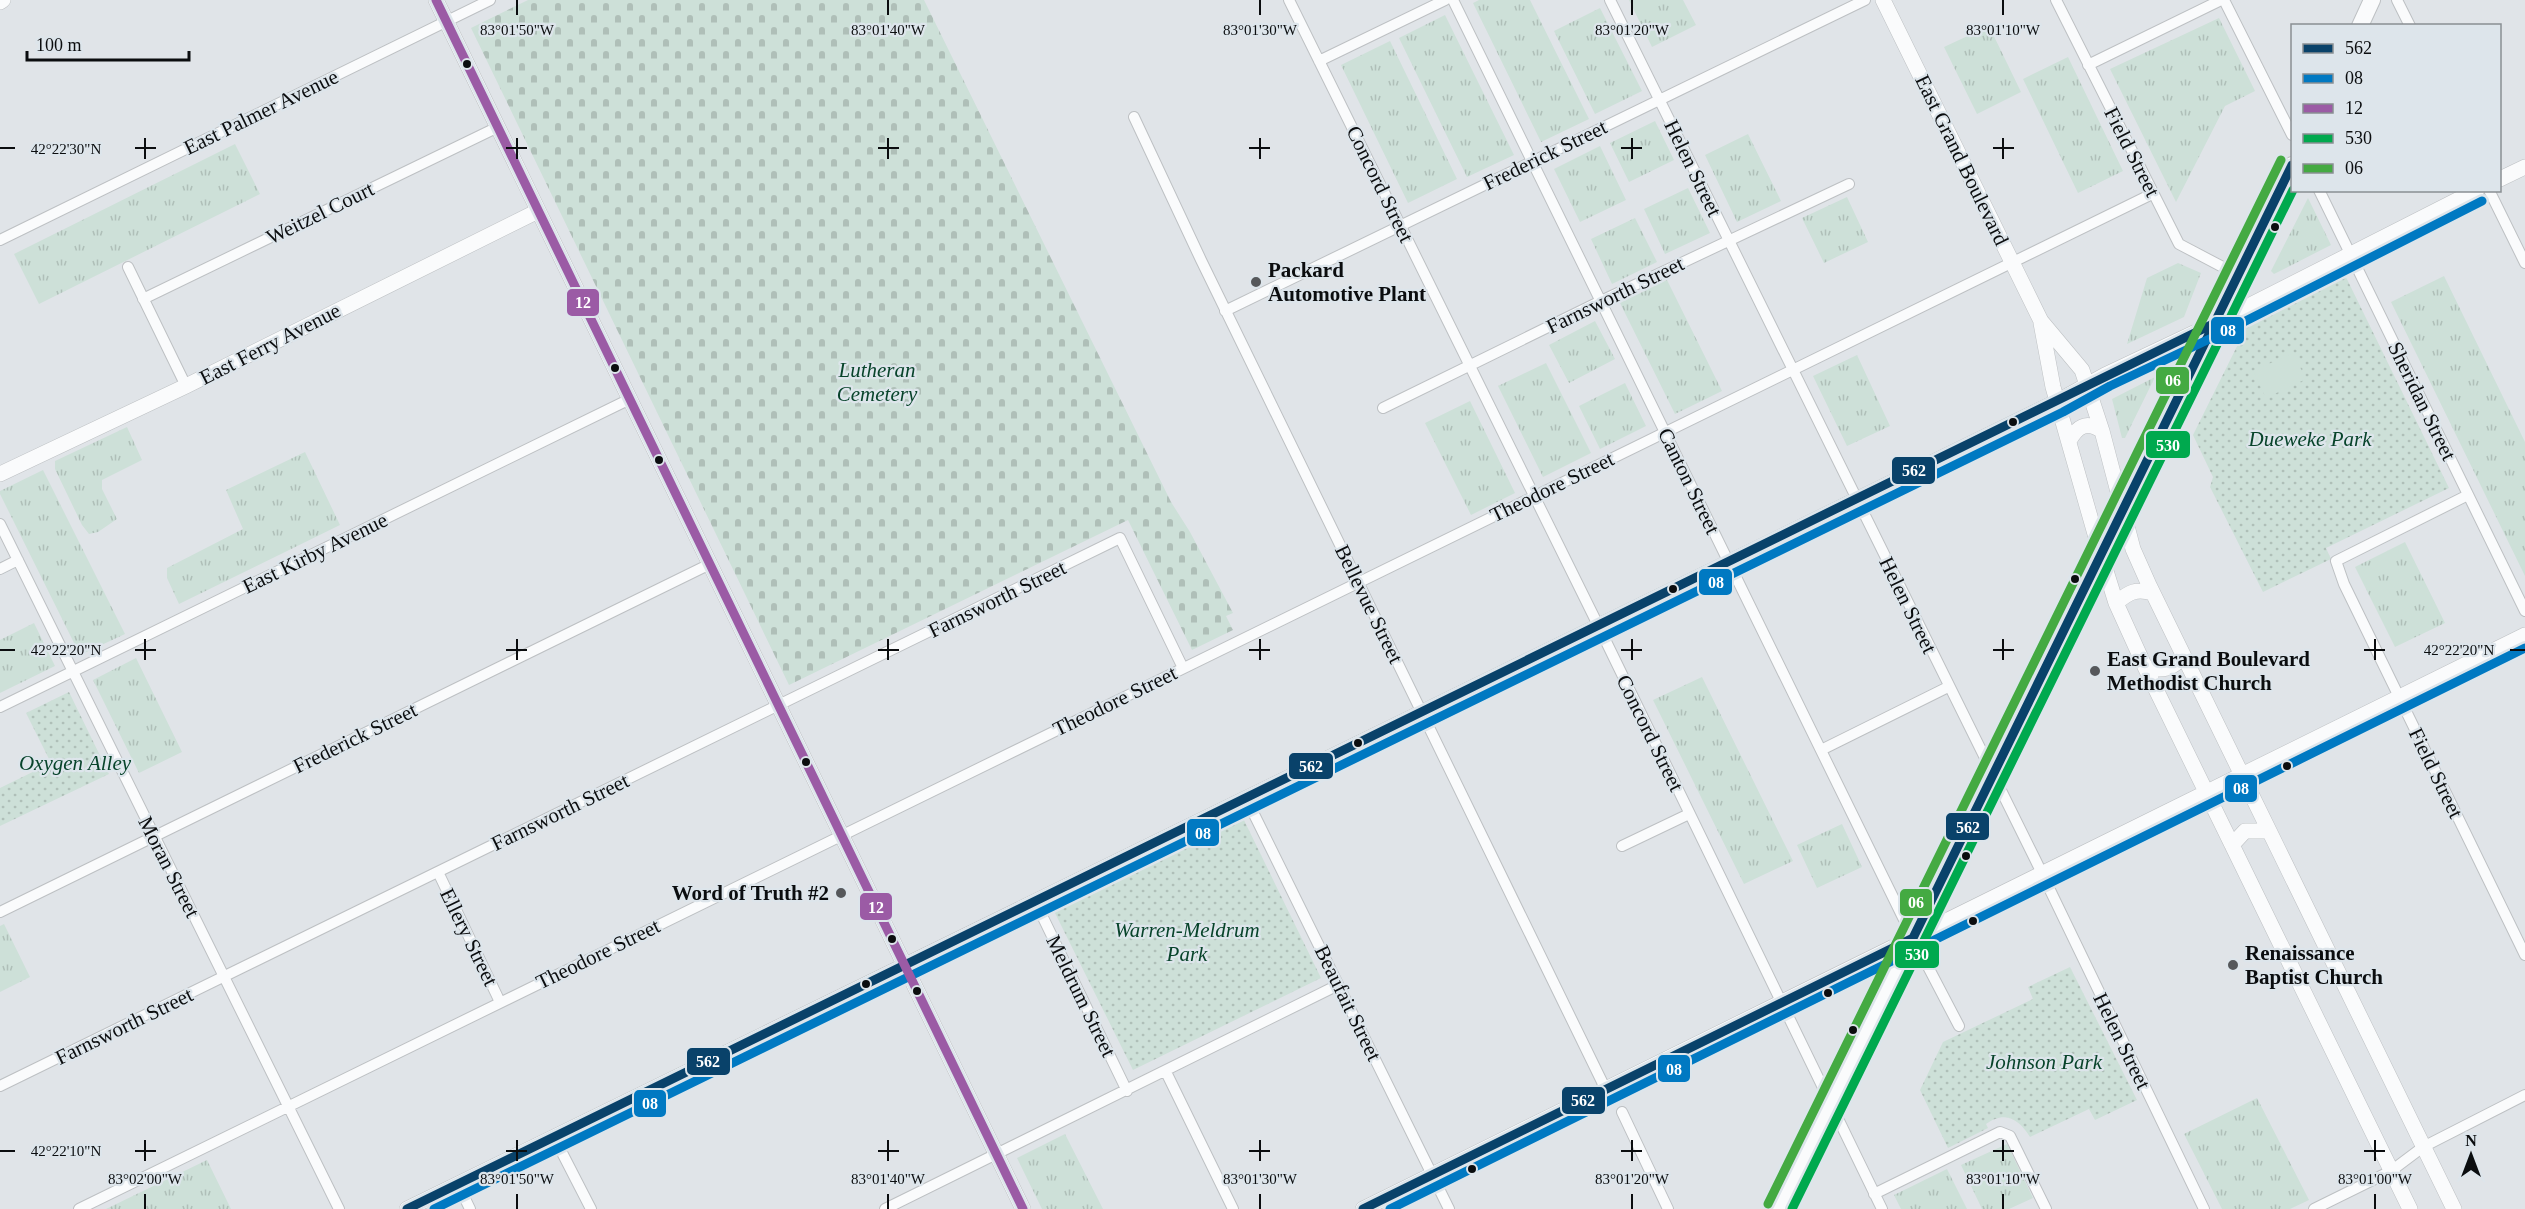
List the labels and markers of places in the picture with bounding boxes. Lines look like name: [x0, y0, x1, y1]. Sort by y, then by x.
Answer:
unlabelled marker: [461, 58, 473, 70]
unlabelled marker: [2269, 221, 2281, 233]
place label: Packard Automotive Plant: [1268, 258, 1426, 306]
marker: Packard Automotive Plant: [1249, 275, 1263, 289]
unlabelled marker: [609, 362, 621, 374]
unlabelled marker: [2007, 416, 2019, 428]
unlabelled marker: [653, 454, 665, 466]
unlabelled marker: [2069, 573, 2081, 585]
unlabelled marker: [1667, 583, 1679, 595]
place label: East Grand Boulevard Methodist Church: [2107, 647, 2310, 695]
marker: East Grand Boulevard Methodist Church: [2088, 664, 2102, 678]
unlabelled marker: [1352, 737, 1364, 749]
unlabelled marker: [800, 756, 812, 768]
unlabelled marker: [2281, 760, 2293, 772]
unlabelled marker: [1960, 850, 1972, 862]
place label: Word of Truth #2: [672, 881, 829, 905]
marker: Word of Truth #2: [834, 886, 848, 900]
unlabelled marker: [1967, 915, 1979, 927]
unlabelled marker: [886, 933, 898, 945]
place label: Renaissance Baptist Church: [2245, 941, 2383, 989]
marker: Renaissance Baptist Church: [2226, 958, 2240, 972]
unlabelled marker: [860, 978, 872, 990]
unlabelled marker: [911, 985, 923, 997]
unlabelled marker: [1822, 987, 1834, 999]
unlabelled marker: [1847, 1024, 1859, 1036]
unlabelled marker: [1466, 1163, 1478, 1175]

